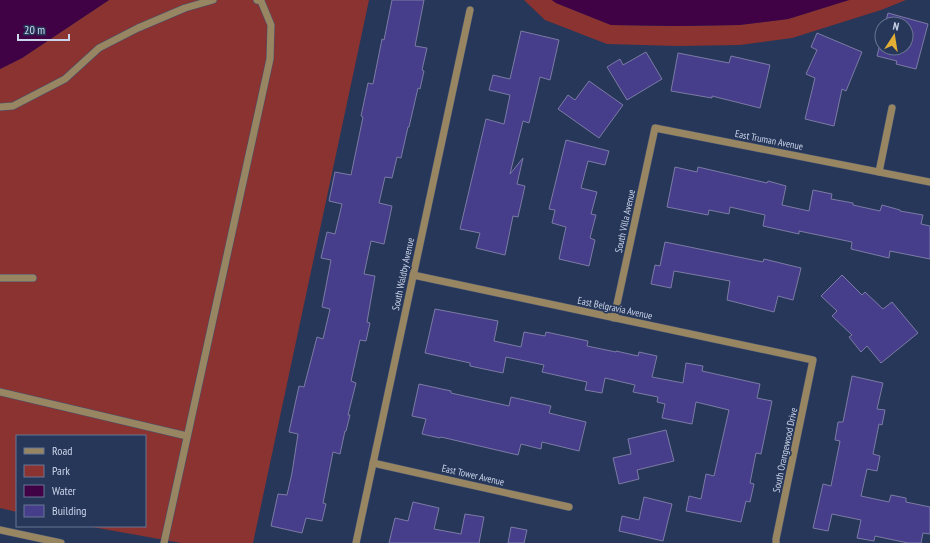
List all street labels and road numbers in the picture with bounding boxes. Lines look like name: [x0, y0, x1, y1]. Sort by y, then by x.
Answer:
street label: East Truman Avenue: [734, 127, 804, 153]
street label: South Villa Avenue: [612, 188, 638, 254]
street label: South Waldby Avenue: [389, 236, 417, 312]
street label: East Belgravia Avenue: [576, 294, 654, 322]
street label: South Orangewood Drive: [770, 406, 800, 494]
street label: East Tower Avenue: [440, 461, 506, 489]

